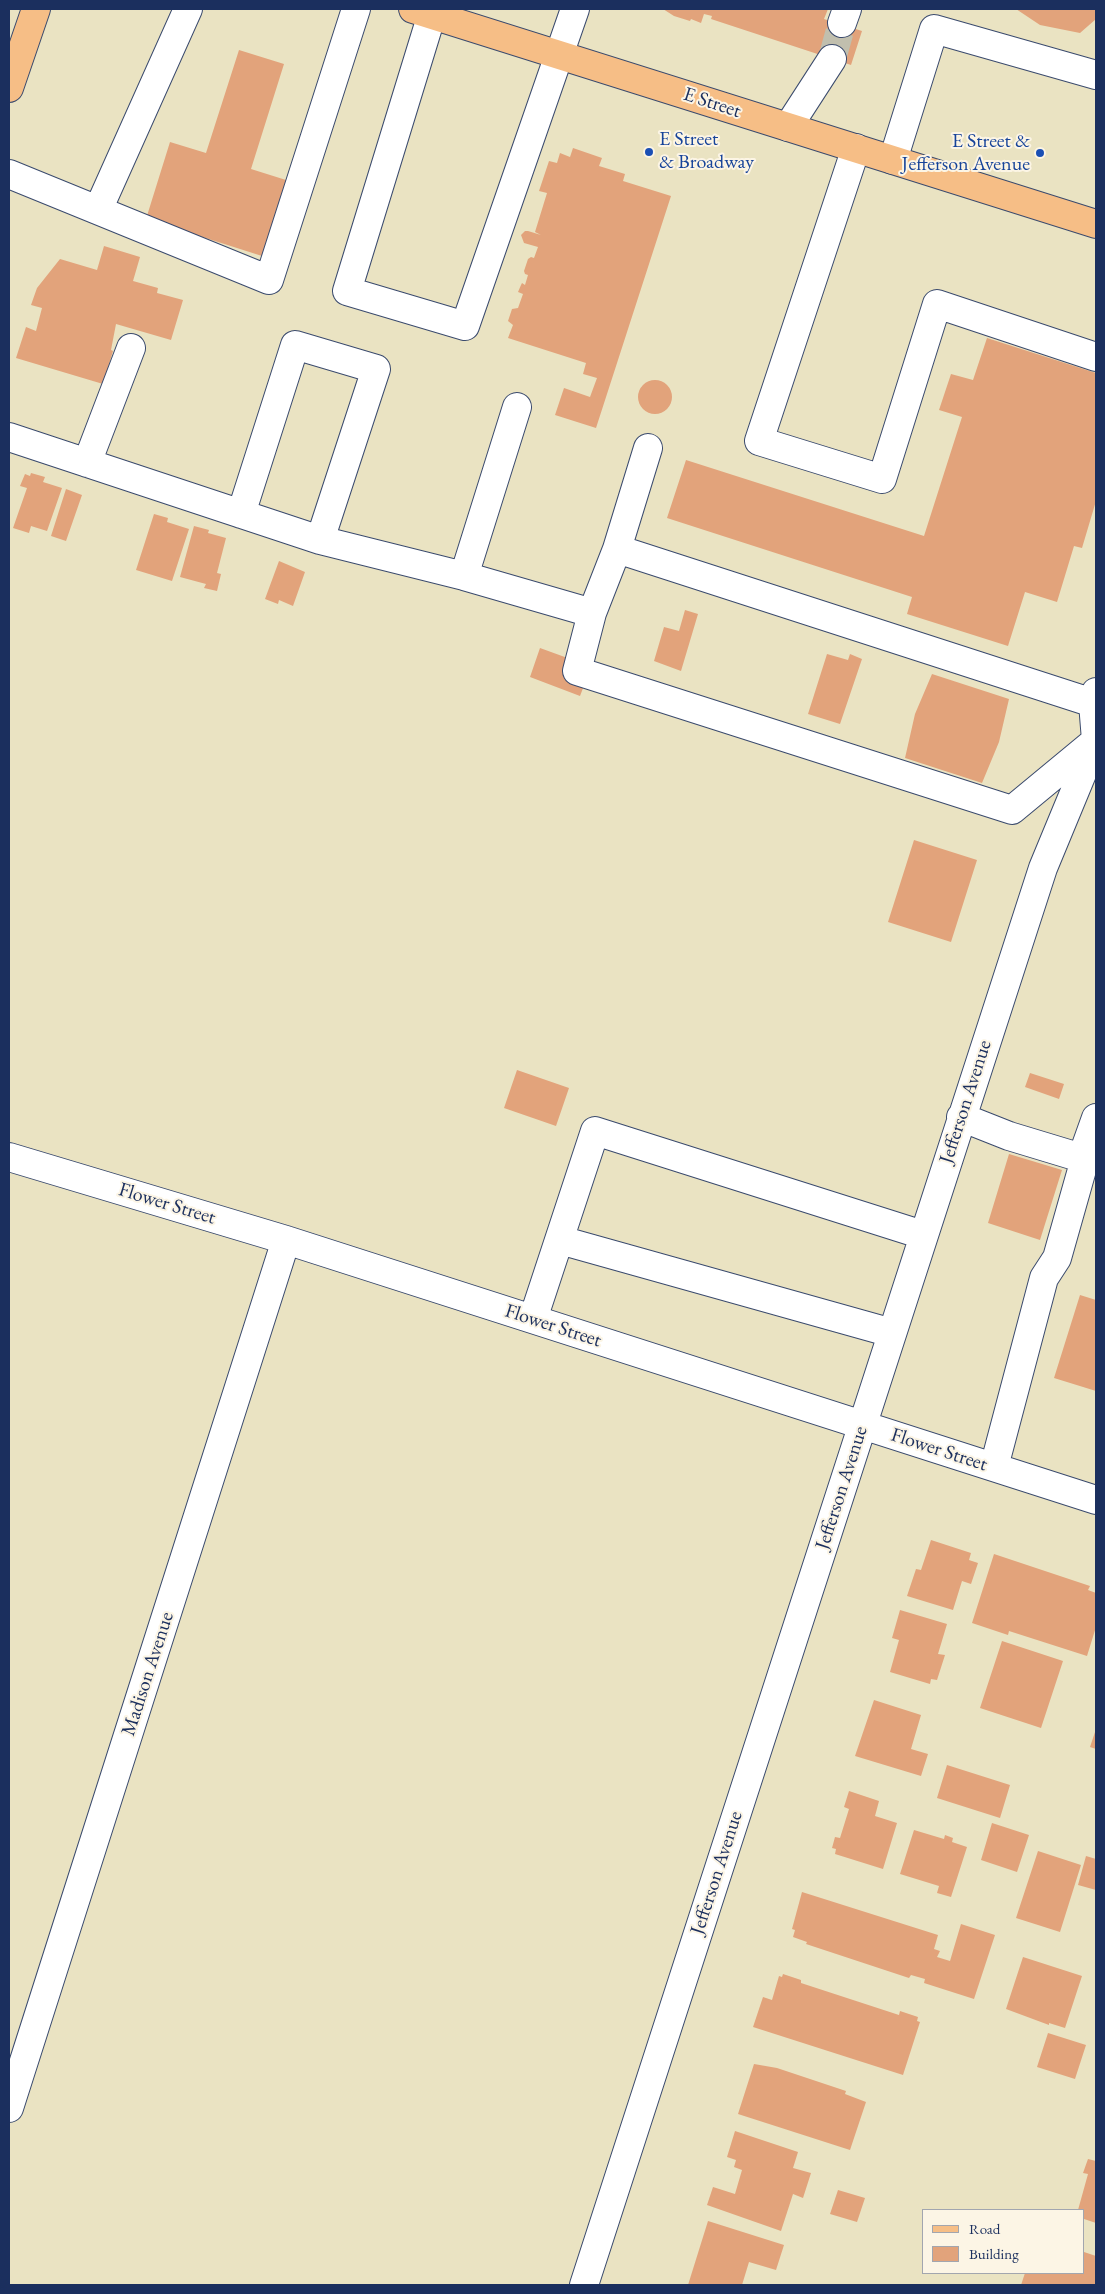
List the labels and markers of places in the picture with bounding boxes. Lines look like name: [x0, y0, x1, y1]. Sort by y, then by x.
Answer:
place label: E Street & Broadway: [659, 128, 754, 175]
place label: E Street & Jefferson Avenue: [902, 130, 1030, 177]
marker: E Street & Broadway: [643, 146, 655, 158]
marker: E Street & Jefferson Avenue: [1034, 147, 1046, 159]

